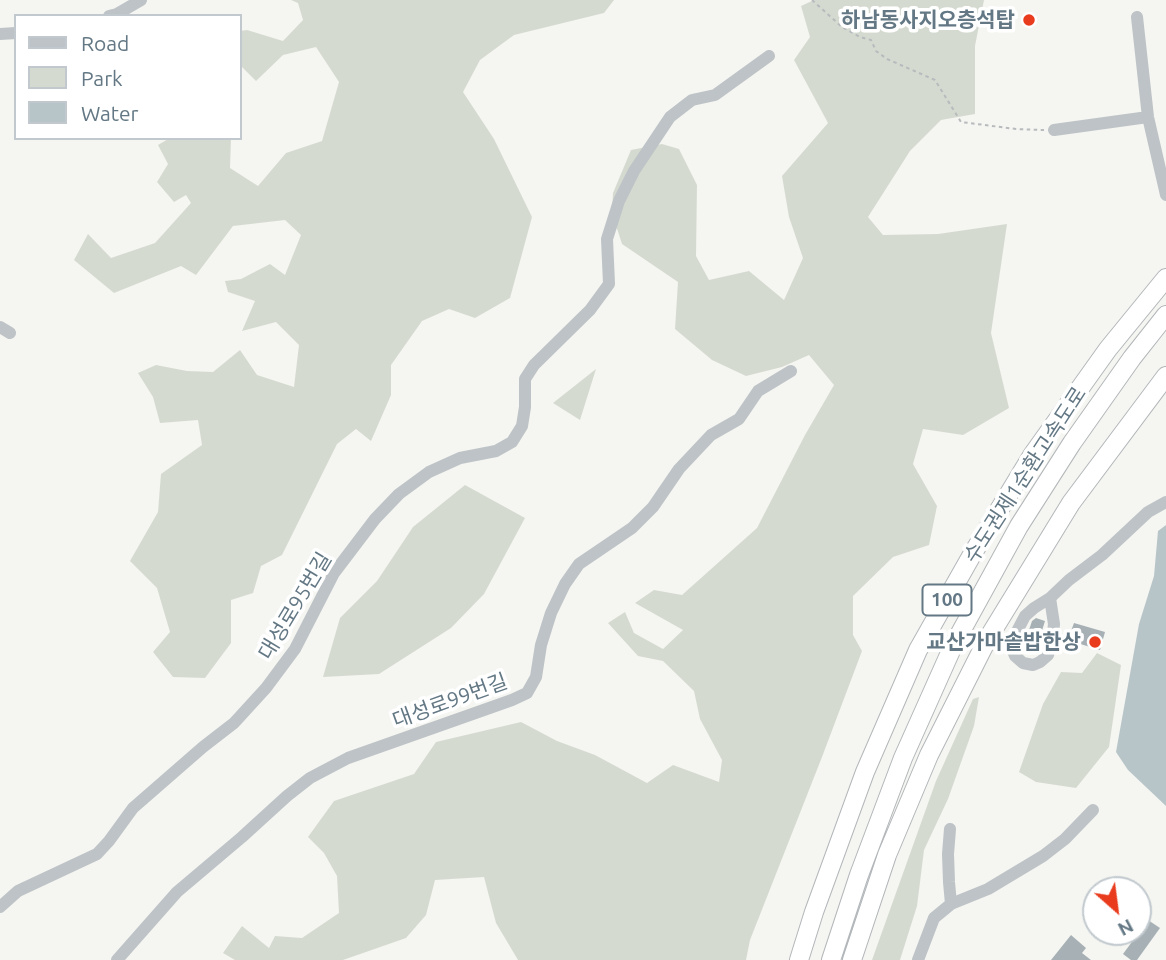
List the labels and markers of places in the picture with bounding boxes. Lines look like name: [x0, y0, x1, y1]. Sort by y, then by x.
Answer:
place label: 하남동사지오층석탑: [841, 7, 1015, 33]
marker: 하남동사지오층석탑: [1021, 12, 1037, 28]
place label: 교산가마솥밥한상: [926, 629, 1081, 655]
marker: 교산가마솥밥한상: [1087, 634, 1103, 650]

